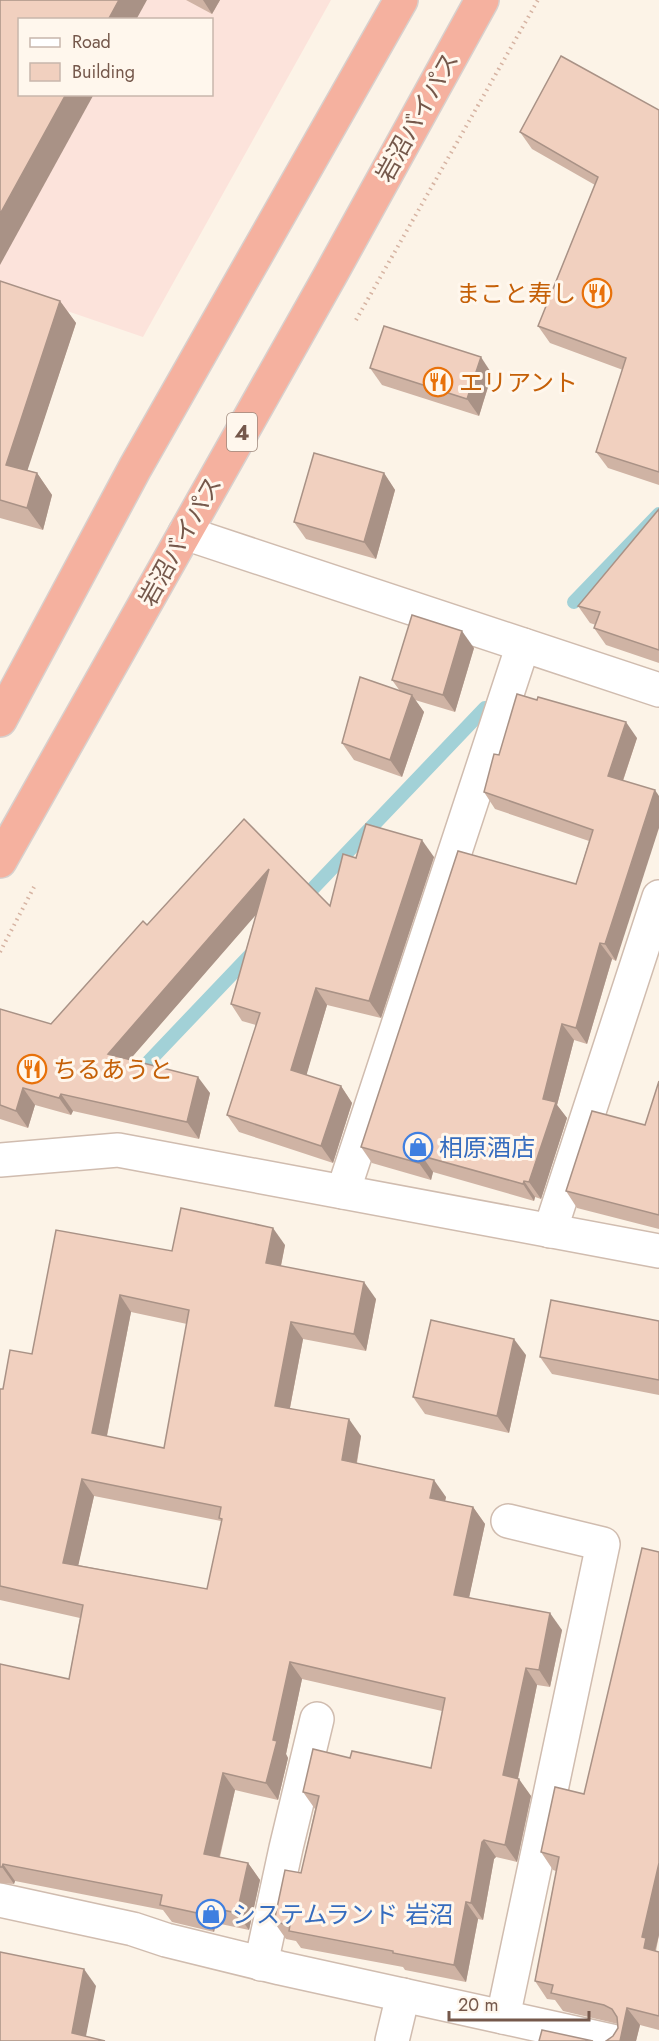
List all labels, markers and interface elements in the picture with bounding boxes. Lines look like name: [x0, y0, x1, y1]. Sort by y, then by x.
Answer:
legend: [18, 18, 213, 96]
text: Road: [72, 29, 111, 55]
street label: 岩沼バイパス: [367, 46, 467, 188]
text: Building: [72, 59, 135, 85]
place label: まこと寿し: [456, 276, 576, 311]
restaurant icon: まこと寿し: [581, 277, 613, 309]
place label: エリアント: [459, 365, 578, 400]
restaurant icon: エリアント: [422, 366, 454, 398]
road number: 4: [227, 413, 257, 451]
street label: 岩沼バイパス: [130, 470, 230, 612]
place label: ちるあうと: [53, 1052, 173, 1087]
restaurant icon: ちるあうと: [16, 1053, 48, 1085]
place label: 相原酒店: [439, 1130, 535, 1165]
shop icon: 相原酒店: [402, 1131, 434, 1163]
place label: システムランド 岩沼: [232, 1897, 453, 1932]
shop icon: システムランド 岩沼: [195, 1898, 227, 1930]
scale bar: [449, 1984, 588, 2022]
text: 20 m: [458, 1992, 498, 2018]

